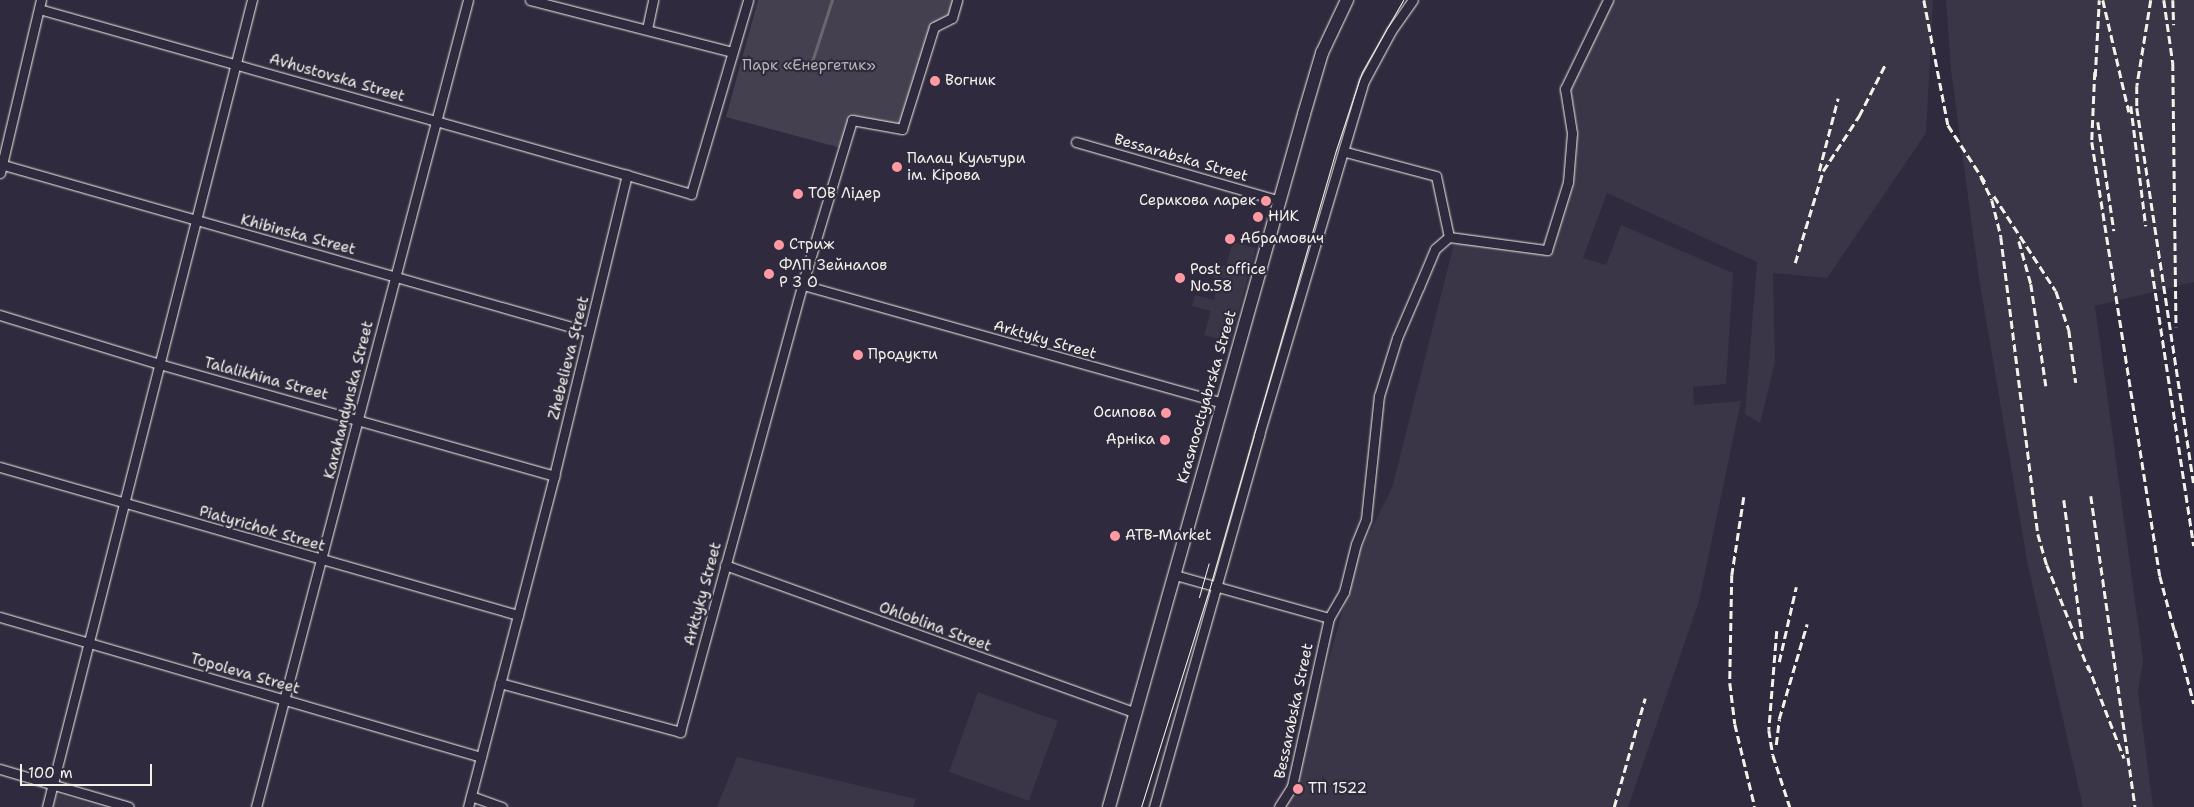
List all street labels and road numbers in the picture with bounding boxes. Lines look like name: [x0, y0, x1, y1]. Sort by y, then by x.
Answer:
street label: Avhustovska Street: [267, 50, 407, 106]
street label: Bessarabska Street: [1112, 130, 1250, 186]
street label: Khibinska Street: [238, 211, 358, 259]
street label: Zhebelieva Street: [545, 294, 593, 422]
street label: Krasnooctyabrska Street: [1174, 308, 1240, 486]
street label: Arktyky Street: [991, 317, 1099, 363]
street label: Karahandynska Street: [321, 319, 377, 481]
street label: Talalikhina Street: [202, 354, 330, 404]
street label: Piatyrichok Street: [197, 502, 327, 556]
street label: Arktyky Street: [681, 540, 725, 648]
street label: Ohloblina Street: [876, 598, 994, 656]
street label: Bessarabska Street: [1271, 641, 1317, 781]
street label: Topoleva Street: [188, 650, 302, 698]

